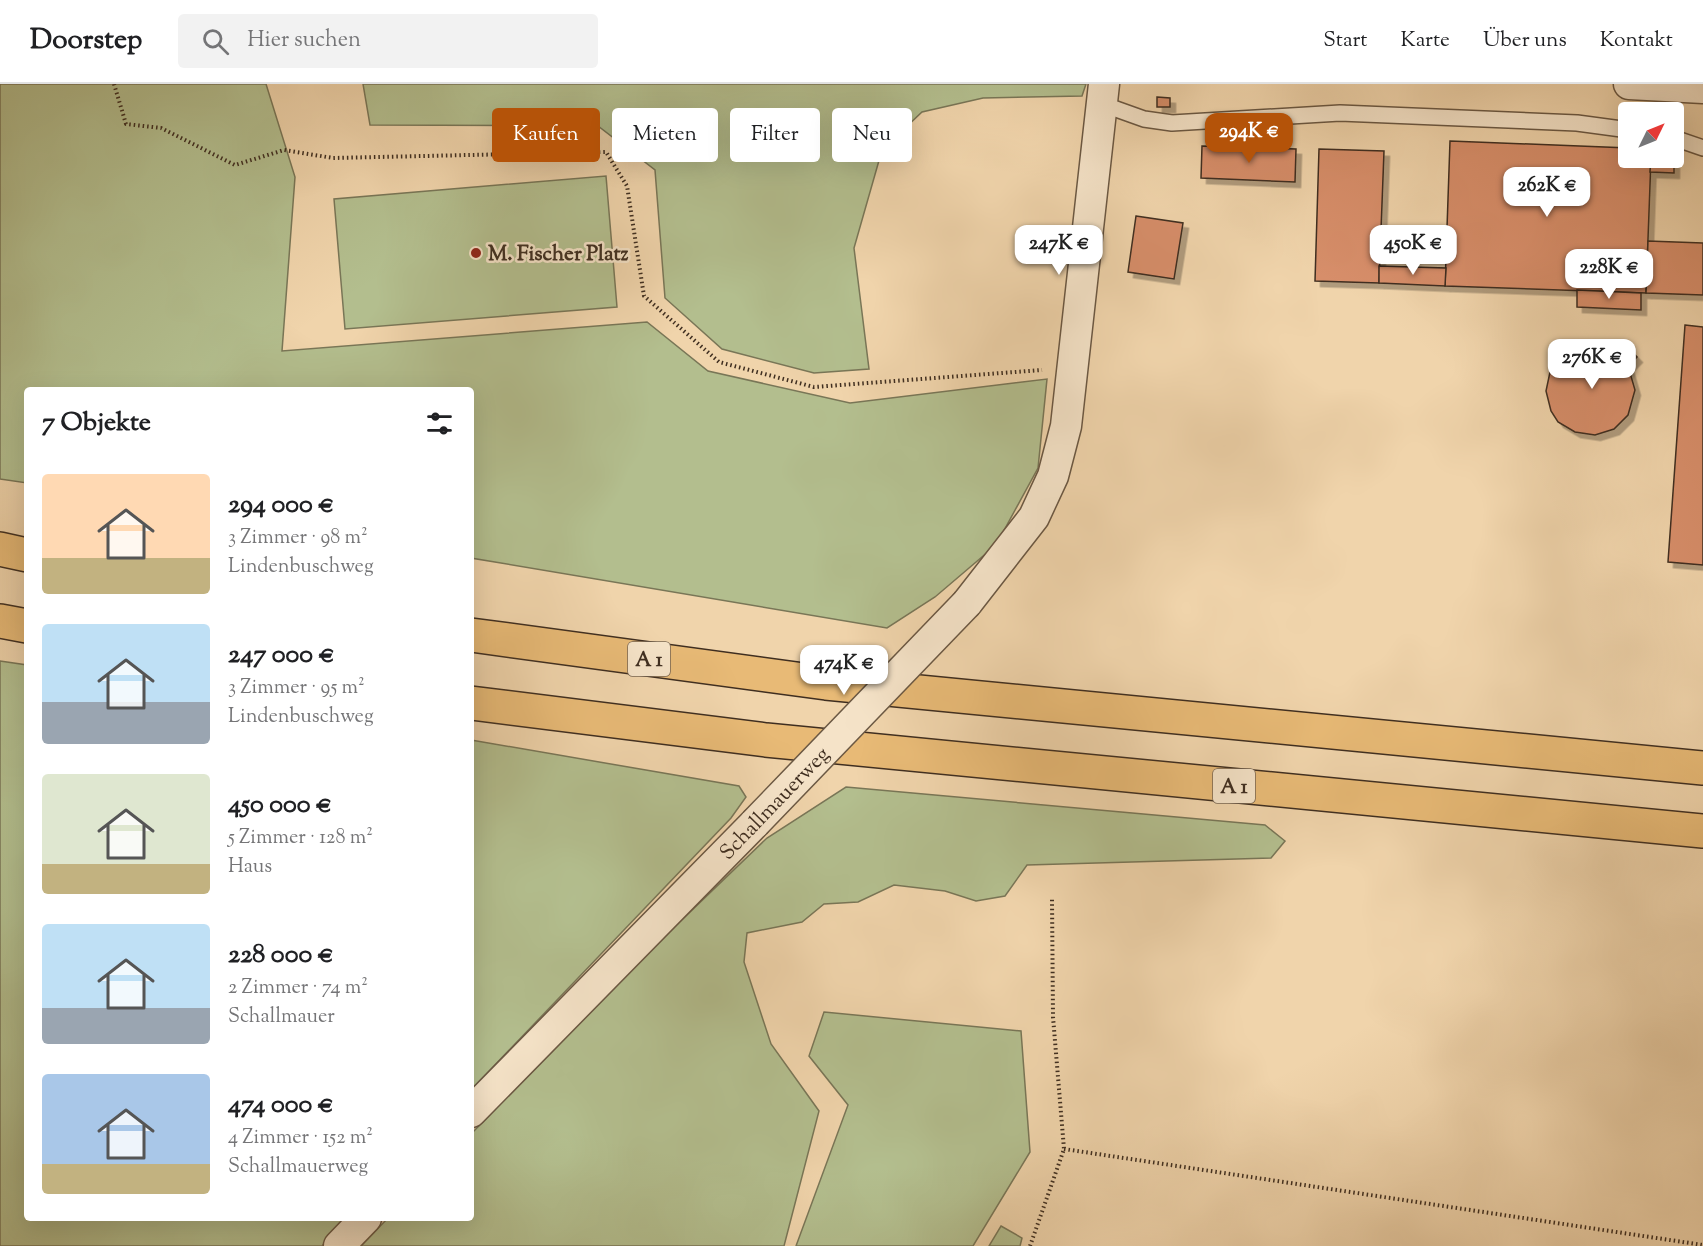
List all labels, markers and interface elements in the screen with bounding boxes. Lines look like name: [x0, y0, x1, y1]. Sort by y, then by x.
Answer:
search box: [178, 14, 598, 68]
text: Doorstep: [30, 21, 142, 61]
icon: search: [199, 25, 232, 58]
text: Hier suchen: [247, 25, 361, 57]
text: Start: [1323, 26, 1367, 56]
text: Karte: [1400, 26, 1450, 56]
text: Über uns: [1483, 26, 1567, 56]
text: Kontakt: [1600, 26, 1673, 56]
north arrow: [1618, 102, 1684, 168]
map controls: [1618, 102, 1684, 168]
chip: Kaufen: [492, 108, 600, 162]
chip: Mieten: [612, 108, 718, 162]
chip: Filter: [730, 108, 820, 162]
chip: Neu: [832, 108, 912, 162]
pin: 294K €: [1200, 113, 1298, 164]
text: 294K €: [1219, 118, 1279, 147]
pin: 262K €: [1498, 167, 1596, 218]
text: 262K €: [1517, 172, 1577, 201]
pin: 247K €: [1010, 225, 1108, 276]
pin: 450K €: [1364, 225, 1462, 276]
text: 247K €: [1029, 230, 1089, 259]
text: 450K €: [1384, 230, 1442, 259]
place label: M. Fischer Platz: [488, 240, 629, 270]
marker: M. Fischer Platz: [469, 246, 483, 260]
pin: 228K €: [1560, 249, 1658, 300]
text: 228K €: [1579, 254, 1639, 283]
pin: 276K €: [1543, 339, 1641, 390]
text: 276K €: [1562, 344, 1622, 373]
text: 7 Objekte: [42, 405, 151, 442]
icon: filters: [423, 407, 456, 440]
text: 294 000 €: [228, 487, 334, 524]
icon: home: [90, 498, 162, 570]
text: 3 Zimmer · 98 m²: [228, 524, 368, 553]
text: Lindenbuschweg: [228, 553, 374, 582]
text: 247 000 €: [228, 637, 335, 674]
road number: A 1: [628, 642, 670, 676]
pin: 474K €: [795, 645, 893, 696]
icon: home: [90, 648, 162, 720]
text: 474K €: [814, 650, 874, 679]
text: 3 Zimmer · 95 m²: [228, 674, 365, 703]
text: Lindenbuschweg: [228, 703, 374, 732]
street label: Schallmauerweg: [713, 741, 837, 868]
road number: A 1: [1213, 769, 1255, 803]
text: 450 000 €: [228, 787, 332, 824]
icon: home: [90, 798, 162, 870]
text: 5 Zimmer · 128 m²: [228, 824, 373, 853]
text: Haus: [228, 853, 272, 882]
text: 228 000 €: [228, 937, 334, 974]
icon: home: [90, 948, 162, 1020]
text: 2 Zimmer · 74 m²: [228, 974, 368, 1003]
text: Schallmauer: [228, 1003, 335, 1032]
text: 474 000 €: [228, 1087, 334, 1124]
icon: home: [90, 1098, 162, 1170]
text: 4 Zimmer · 152 m²: [228, 1124, 373, 1153]
text: Schallmauerweg: [228, 1153, 368, 1182]

